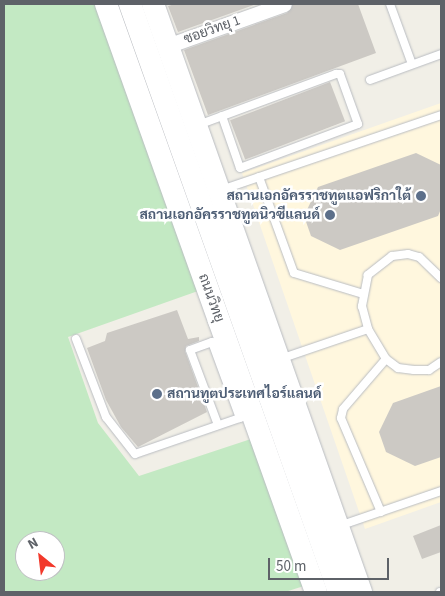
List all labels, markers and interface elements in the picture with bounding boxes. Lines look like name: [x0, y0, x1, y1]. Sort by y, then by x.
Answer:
street label: ซอยวิทยุ 1: [181, 12, 243, 48]
place label: สถานเอกอัครราชทูตแอฟริกาใต้: [226, 188, 411, 204]
marker: สถานเอกอัครราชทูตแอฟริกาใต้: [415, 190, 427, 202]
place label: สถานเอกอัครราชทูตนิวซีแลนด์: [139, 207, 320, 223]
marker: สถานเอกอัครราชทูตนิวซีแลนด์: [324, 209, 336, 221]
street label: ถนนวิทยุ: [194, 271, 228, 325]
place label: สถานทูตประเทศไอร์แลนด์: [167, 386, 321, 402]
marker: สถานทูตประเทศไอร์แลนด์: [151, 388, 163, 400]
north arrow: [15, 531, 65, 581]
text: N: [24, 533, 42, 555]
scale bar: [270, 548, 391, 580]
text: 50 m: [276, 556, 306, 577]

